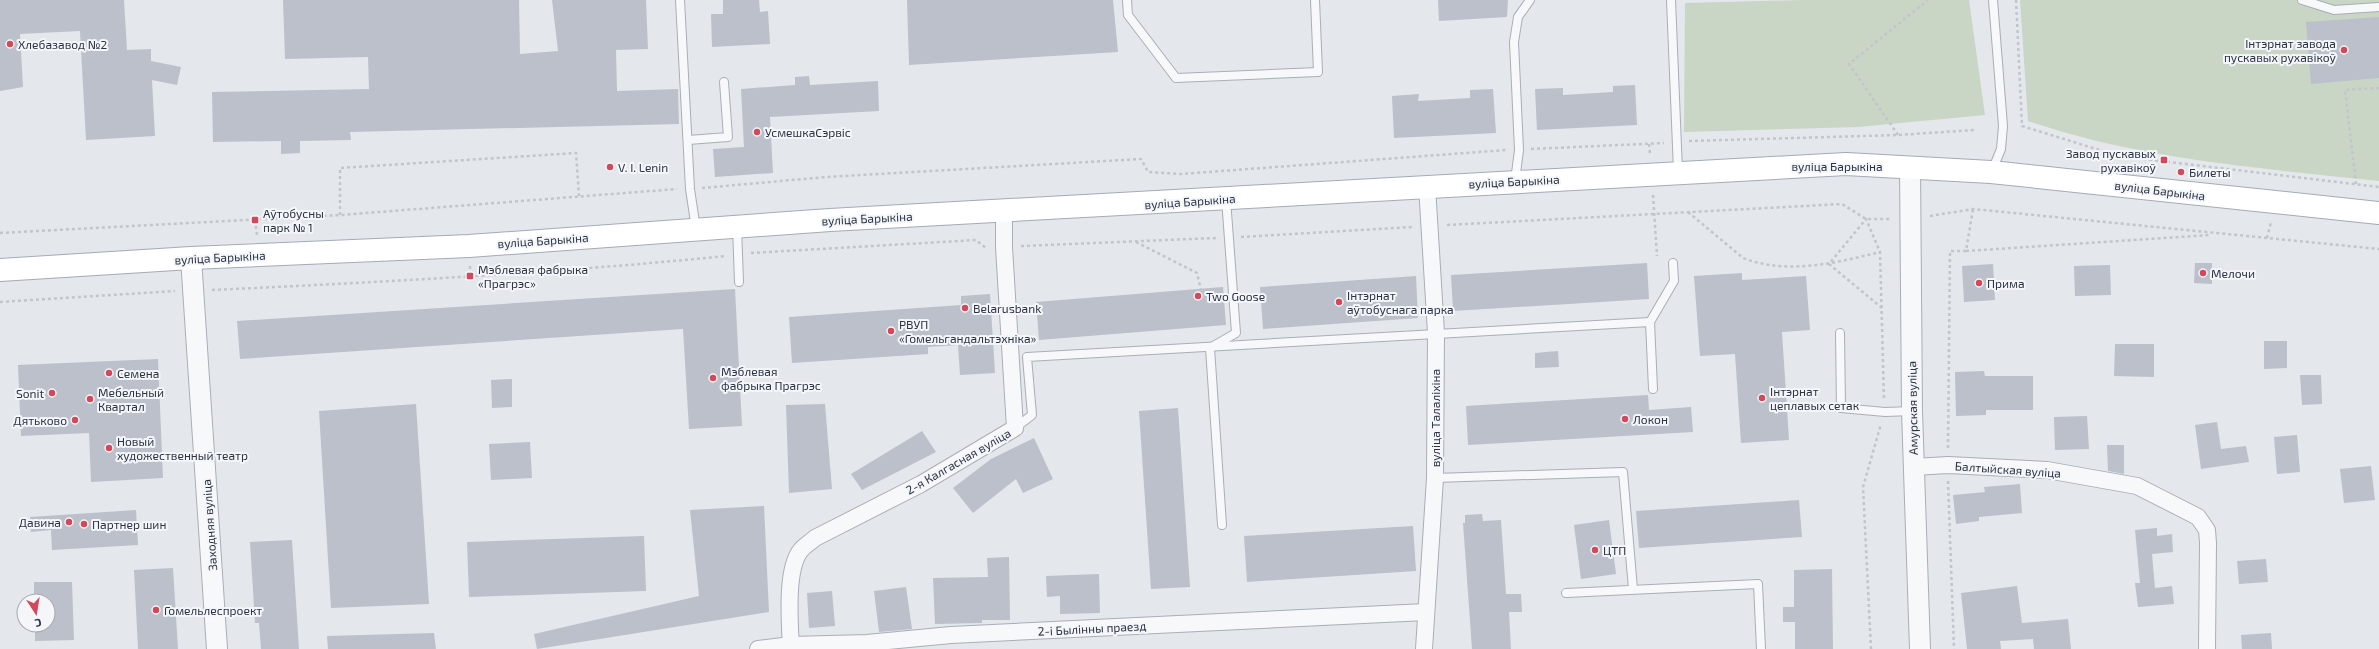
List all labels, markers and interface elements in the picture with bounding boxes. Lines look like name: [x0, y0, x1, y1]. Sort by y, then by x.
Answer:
place label: Інтэрнат завода пускавых рухавікоў: [2224, 36, 2337, 65]
place label: Хлебазавод №2: [18, 37, 108, 51]
marker: Хлебазавод №2: [5, 39, 15, 49]
marker: Інтэрнат завода пускавых рухавікоў: [2339, 45, 2349, 55]
place label: УсмешкаСэрвіс: [765, 125, 851, 139]
marker: УсмешкаСэрвіс: [752, 127, 762, 137]
place label: Завод пускавых рухавікоў: [2066, 146, 2157, 175]
marker: Завод пускавых рухавікоў: [2159, 155, 2169, 165]
street label: вуліца Барыкіна: [1791, 159, 1883, 174]
place label: V. I. Lenin: [618, 160, 668, 174]
marker: V. I. Lenin: [605, 162, 615, 172]
place label: Билеты: [2189, 165, 2231, 179]
marker: Билеты: [2176, 167, 2186, 177]
street label: вуліца Барыкіна: [1468, 172, 1560, 191]
street label: вуліца Барыкіна: [2114, 177, 2206, 204]
street label: вуліца Барыкіна: [1144, 191, 1236, 212]
place label: Аўтобусны парк № 1: [263, 206, 324, 234]
street label: вуліца Барыкіна: [821, 209, 913, 228]
marker: Аўтобусны парк № 1: [250, 215, 260, 225]
street label: вуліца Барыкіна: [497, 230, 589, 251]
street label: вуліца Барыкіна: [174, 248, 266, 267]
place label: Мэблевая фабрыка «Прагрэс»: [478, 262, 588, 290]
place label: Мелочи: [2211, 266, 2255, 280]
marker: Мелочи: [2198, 268, 2208, 278]
marker: Мэблевая фабрыка «Прагрэс»: [465, 271, 475, 281]
place label: Прима: [1987, 276, 2025, 290]
marker: Прима: [1974, 278, 1984, 288]
place label: Інтэрнат аўтобуснага парка: [1347, 288, 1454, 317]
place label: Two Goose: [1206, 289, 1265, 303]
marker: Two Goose: [1193, 291, 1203, 301]
marker: Інтэрнат аўтобуснага парка: [1334, 297, 1344, 307]
place label: Belarusbank: [973, 301, 1041, 315]
marker: Belarusbank: [960, 303, 970, 313]
place label: РВУП «Гомельгандальтэхніка»: [899, 317, 1037, 345]
marker: РВУП «Гомельгандальтэхніка»: [886, 326, 896, 336]
street label: Амурская вуліца: [1904, 361, 1921, 455]
place label: Мэблевая фабрыка Прагрэс: [721, 364, 821, 392]
place label: Семена: [117, 366, 159, 380]
marker: Семена: [104, 368, 114, 378]
street label: вуліца Талаліхіна: [1428, 369, 1443, 467]
marker: Мэблевая фабрыка Прагрэс: [708, 373, 718, 383]
place label: Інтэрнат цеплавых сетак: [1770, 384, 1860, 412]
place label: Мебельный Квартал: [98, 385, 164, 413]
place label: Sonit: [16, 386, 44, 400]
marker: Sonit: [47, 388, 57, 398]
marker: Інтэрнат цеплавых сетак: [1757, 393, 1767, 403]
marker: Мебельный Квартал: [85, 394, 95, 404]
place label: Локон: [1633, 412, 1668, 426]
place label: Дятьково: [13, 413, 67, 427]
marker: Локон: [1620, 414, 1630, 424]
marker: Дятьково: [70, 415, 80, 425]
street label: 2-я Калгасная вуліца: [903, 425, 1013, 498]
place label: Новый художественный театр: [117, 434, 248, 463]
marker: Новый художественный театр: [104, 443, 114, 453]
street label: Балтыйская вуліца: [1954, 458, 2062, 481]
street label: Заходняя вуліца: [199, 479, 220, 571]
place label: Давина: [19, 515, 61, 529]
marker: Давина: [64, 517, 74, 527]
place label: Партнер шин: [92, 517, 166, 531]
marker: Партнер шин: [79, 519, 89, 529]
place label: ЦТП: [1603, 543, 1626, 557]
marker: ЦТП: [1590, 545, 1600, 555]
north arrow: [16, 593, 56, 633]
place label: Гомельлеспроект: [164, 603, 262, 617]
marker: Гомельлеспроект: [151, 605, 161, 615]
text: С: [33, 616, 43, 630]
street label: 2-і Былінны праезд: [1037, 618, 1147, 638]

